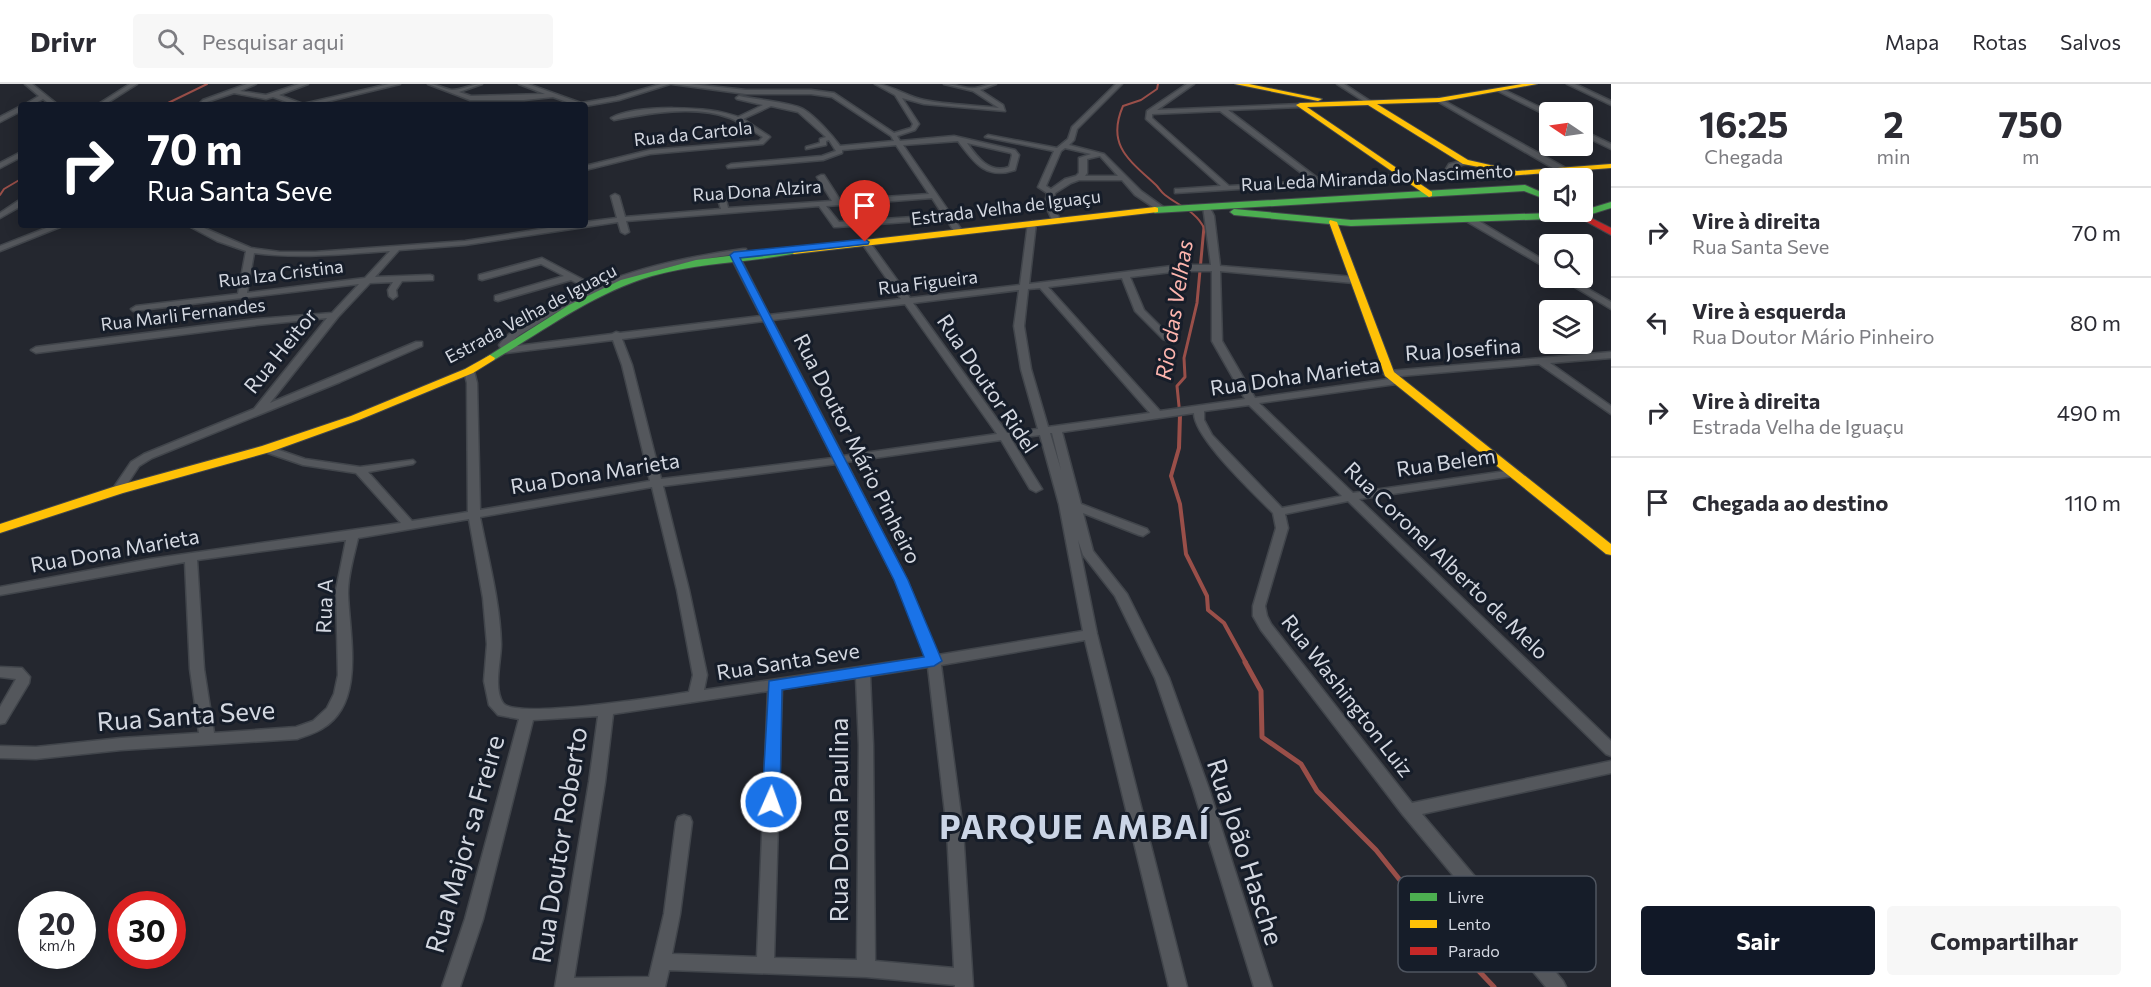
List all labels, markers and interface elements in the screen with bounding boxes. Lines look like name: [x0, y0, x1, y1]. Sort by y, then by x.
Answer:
search box: [133, 14, 553, 68]
text: Drivr: [30, 24, 97, 58]
icon: search: [154, 25, 187, 58]
text: Pesquisar aqui: [202, 28, 344, 55]
text: Mapa: [1885, 29, 1939, 54]
text: Rotas: [1972, 29, 2027, 54]
text: Salvos: [2060, 29, 2121, 54]
text: 16:25: [1699, 101, 1788, 145]
text: 2: [1883, 101, 1904, 145]
text: 750: [1999, 101, 2063, 145]
north arrow: [1539, 102, 1593, 156]
map controls: [1539, 102, 1593, 354]
street label: Rua da Cartola: [633, 116, 753, 150]
text: 70 m: [147, 122, 242, 174]
icon: right: [48, 126, 126, 204]
text: Chegada: [1704, 144, 1783, 168]
text: min: [1876, 144, 1911, 168]
text: m: [2022, 144, 2039, 168]
street label: Rua Leda Miranda do Nascimento: [1240, 159, 1514, 195]
button: sound: [1539, 168, 1593, 222]
text: Rua Santa Seve: [147, 174, 332, 207]
street label: Rua Dona Alzira: [692, 175, 822, 205]
pin: [839, 180, 890, 242]
street label: Estrada Velha de Iguaçu: [910, 184, 1102, 230]
icon: arrive: [848, 189, 881, 222]
text: Vire à direita: [1692, 207, 1820, 234]
icon: right: [1641, 216, 1674, 249]
text: 70 m: [2072, 219, 2121, 246]
button: search: [1539, 234, 1593, 288]
text: Rua Santa Seve: [1692, 234, 1829, 258]
water label: Rio das Velhas: [1149, 238, 1198, 382]
street label: Rua Iza Cristina: [217, 254, 345, 292]
street label: Estrada Velha de Iguaçu: [441, 259, 620, 368]
street label: Rua Figueira: [877, 265, 979, 299]
street label: Rua Marli Fernandes: [99, 293, 267, 335]
text: Vire à esquerda: [1692, 297, 1846, 324]
button: layers: [1539, 300, 1593, 354]
street label: Rua Heitor: [238, 302, 322, 398]
icon: left: [1641, 306, 1674, 339]
street label: Rua Doutor Ridel: [933, 309, 1044, 457]
text: 80 m: [2070, 309, 2121, 336]
text: Rua Doutor Mário Pinheiro: [1692, 324, 1935, 348]
street label: Rua Doutor Mário Pinheiro: [789, 329, 927, 567]
street label: Rua Josefina: [1404, 332, 1522, 365]
street label: Rua Doha Marieta: [1208, 351, 1381, 400]
text: Vire à direita: [1692, 387, 1820, 414]
icon: right: [1641, 396, 1674, 429]
text: 490 m: [2057, 399, 2121, 426]
text: Estrada Velha de Iguaçu: [1692, 414, 1904, 438]
street label: Rua Belem: [1395, 442, 1497, 481]
street label: Rua Dona Marieta: [508, 447, 681, 498]
street label: Rua Coronel Alberto de Melo: [1340, 456, 1554, 664]
icon: arrive: [1641, 486, 1674, 519]
text: Chegada ao destino: [1692, 489, 1888, 516]
text: 110 m: [2064, 489, 2121, 516]
street label: Rua Dona Marieta: [28, 522, 201, 577]
street label: Rua A: [310, 578, 337, 634]
street label: Rua Washington Luiz: [1277, 609, 1419, 781]
street label: Rua Santa Seve: [715, 637, 861, 684]
street label: Rua Santa Seve: [96, 693, 276, 736]
street label: Rua Dona Paulina: [822, 718, 853, 922]
street label: Rua Doutor Roberto: [525, 725, 592, 965]
street label: Rua Major sa Freire: [418, 731, 509, 956]
street label: Rua João Hasche: [1202, 755, 1291, 949]
position arrow: [739, 770, 803, 834]
district label: PARQUE AMBAÍ: [939, 805, 1211, 846]
legend: [1398, 876, 1596, 972]
text: Livre: [1448, 887, 1484, 906]
speed limit sign: 30: [108, 891, 186, 969]
text: 20: [39, 904, 75, 941]
button: Sair: [1641, 906, 1875, 975]
button: Compartilhar: [1887, 906, 2121, 975]
text: Lento: [1448, 914, 1491, 933]
text: km/h: [39, 936, 75, 954]
text: Parado: [1448, 941, 1500, 960]

